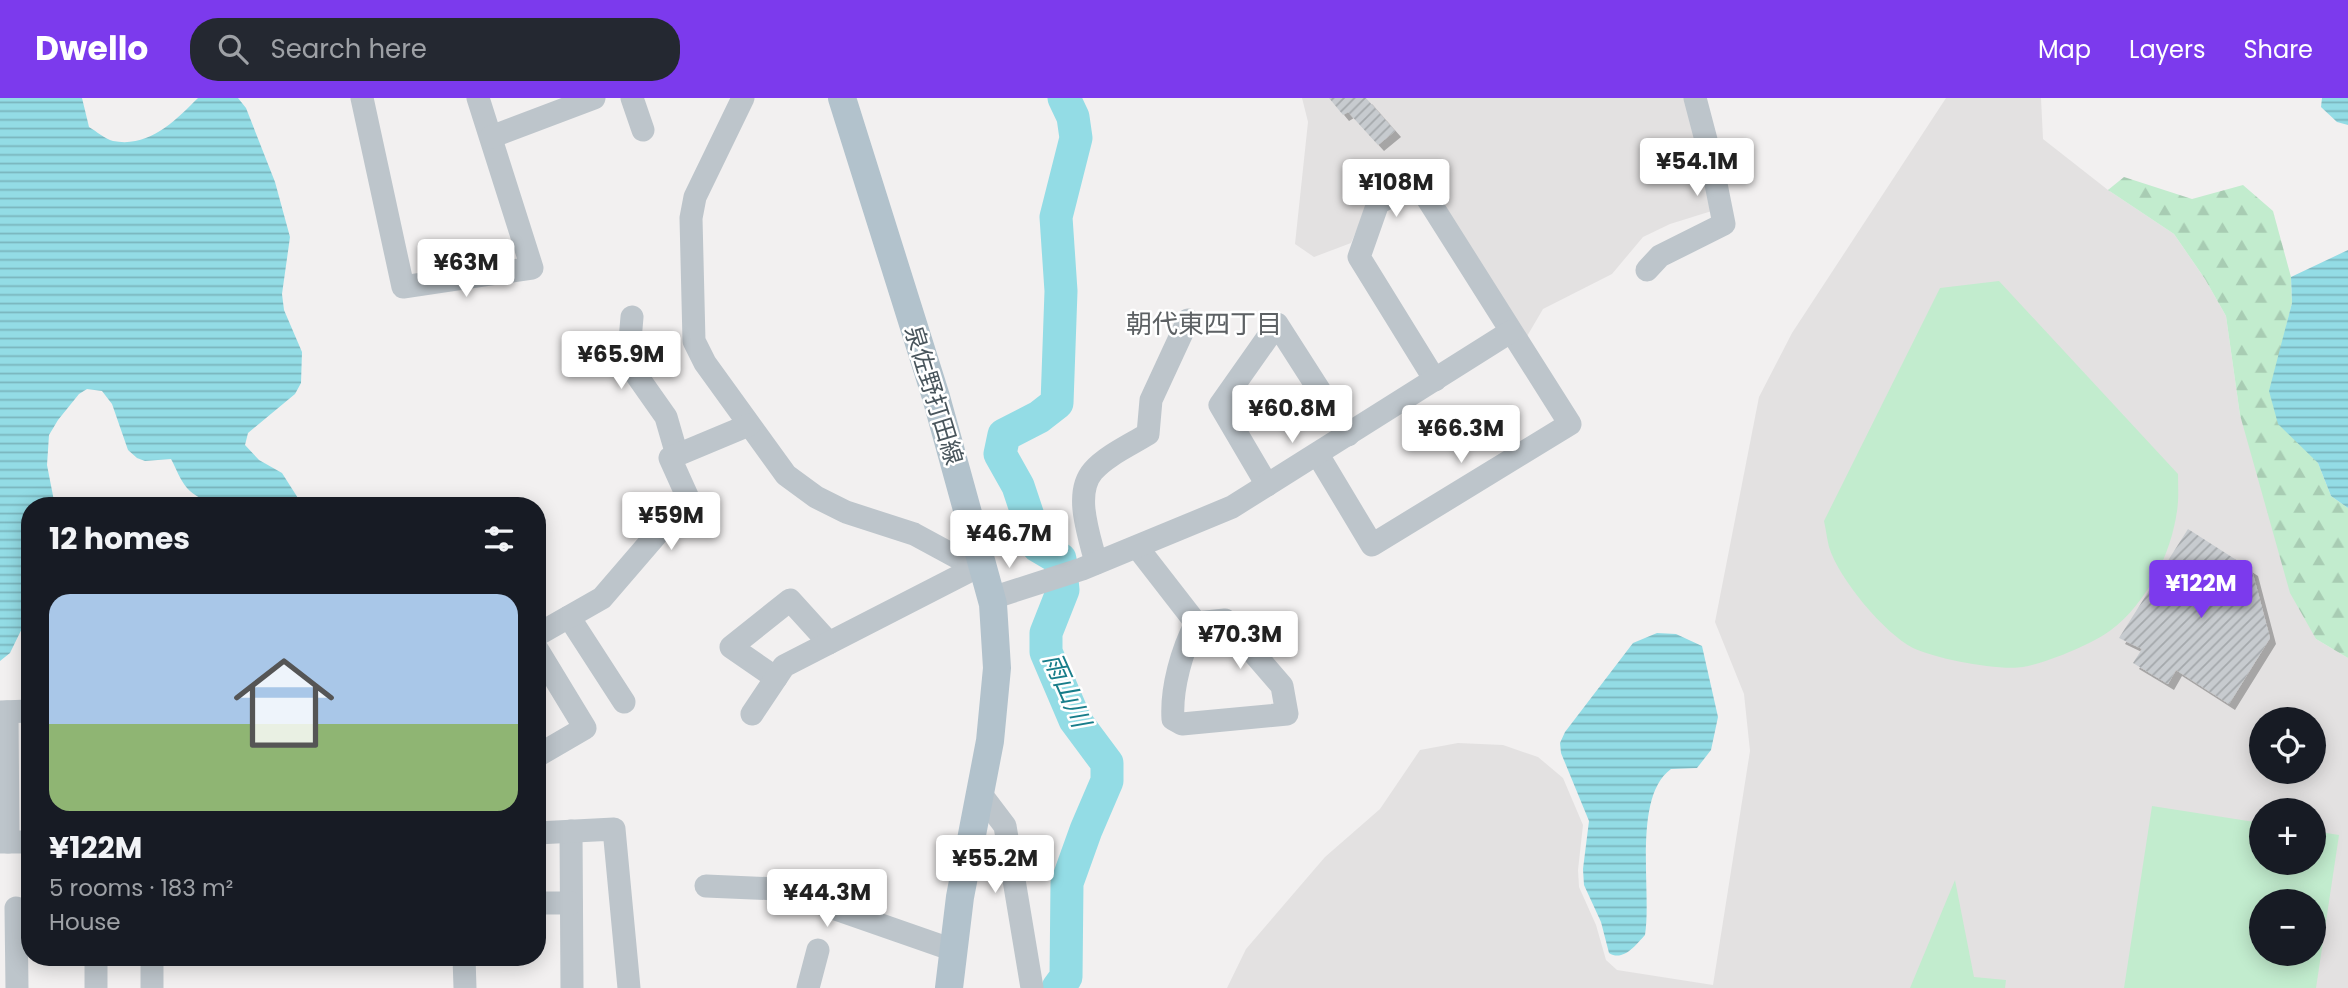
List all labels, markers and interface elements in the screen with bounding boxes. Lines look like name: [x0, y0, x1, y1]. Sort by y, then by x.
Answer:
search box: [190, 18, 680, 81]
text: Dwello: [35, 25, 148, 72]
icon: search: [214, 30, 252, 68]
text: Search here: [270, 31, 427, 67]
text: Map: [2038, 33, 2091, 66]
text: Layers: [2129, 33, 2205, 66]
text: Share: [2243, 33, 2313, 66]
pin: ¥54.1M: [1640, 139, 1754, 198]
text: ¥54.1M: [1656, 145, 1738, 177]
pin: ¥108M: [1347, 159, 1445, 219]
text: ¥108M: [1358, 166, 1434, 198]
pin: ¥63M: [425, 240, 507, 299]
text: ¥63M: [433, 246, 499, 278]
district label: 朝代東四丁目: [1126, 306, 1282, 342]
street label: 泉佐野打田線: [897, 321, 971, 469]
pin: ¥65.9M: [564, 331, 678, 391]
text: ¥65.9M: [578, 338, 664, 370]
pin: ¥60.8M: [1235, 386, 1349, 445]
text: ¥60.8M: [1248, 392, 1336, 424]
pin: ¥66.3M: [1404, 406, 1518, 465]
text: ¥66.3M: [1418, 412, 1504, 444]
pin: ¥59M: [630, 492, 712, 552]
text: ¥59M: [638, 499, 704, 531]
pin: ¥46.7M: [952, 510, 1066, 570]
text: 12 homes: [49, 517, 190, 560]
text: ¥46.7M: [966, 517, 1052, 549]
icon: filters: [480, 520, 518, 558]
pin: ¥122M: [2152, 560, 2250, 620]
text: ¥122M: [2165, 567, 2237, 599]
pin: ¥70.3M: [1183, 612, 1297, 671]
text: ¥70.3M: [1198, 618, 1282, 650]
icon: home: [221, 640, 347, 766]
water label: 雨山川: [1035, 647, 1101, 736]
map controls: [2249, 707, 2326, 966]
button: locate: [2249, 707, 2326, 784]
button: +: [2249, 798, 2326, 875]
text: ¥122M: [49, 826, 142, 869]
pin: ¥55.2M: [938, 836, 1052, 895]
text: ¥55.2M: [952, 842, 1038, 874]
pin: ¥44.3M: [770, 870, 884, 929]
text: 5 rooms · 183 m²: [49, 872, 233, 904]
text: ¥44.3M: [783, 876, 871, 908]
button: −: [2249, 889, 2326, 966]
text: House: [49, 906, 121, 938]

